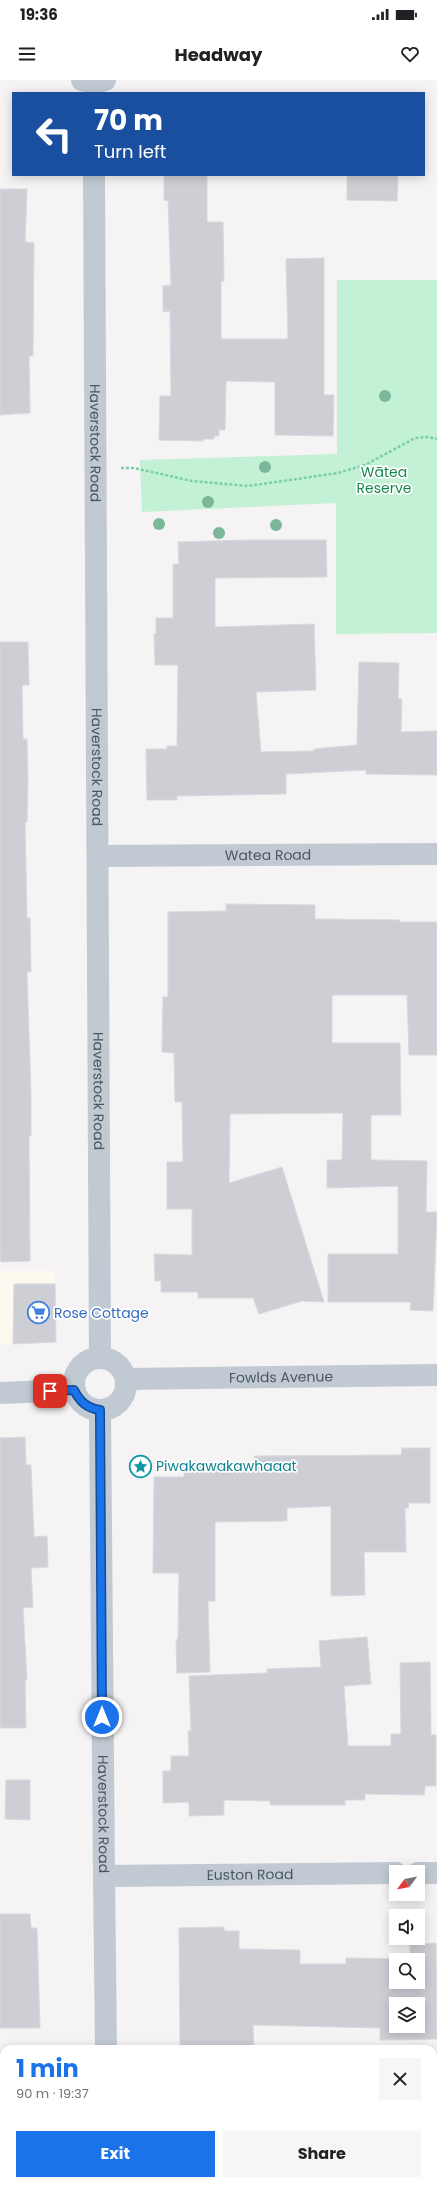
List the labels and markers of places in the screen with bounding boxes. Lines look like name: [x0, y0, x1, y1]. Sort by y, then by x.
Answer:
supermarket icon: Rose Cottage: [26, 1300, 52, 1326]
place label: Rose Cottage: [54, 1303, 149, 1323]
pin: [33, 1374, 67, 1408]
place icon: Piwakawakawhaaat: [128, 1453, 154, 1479]
place label: Piwakawakawhaaat: [156, 1456, 297, 1476]

